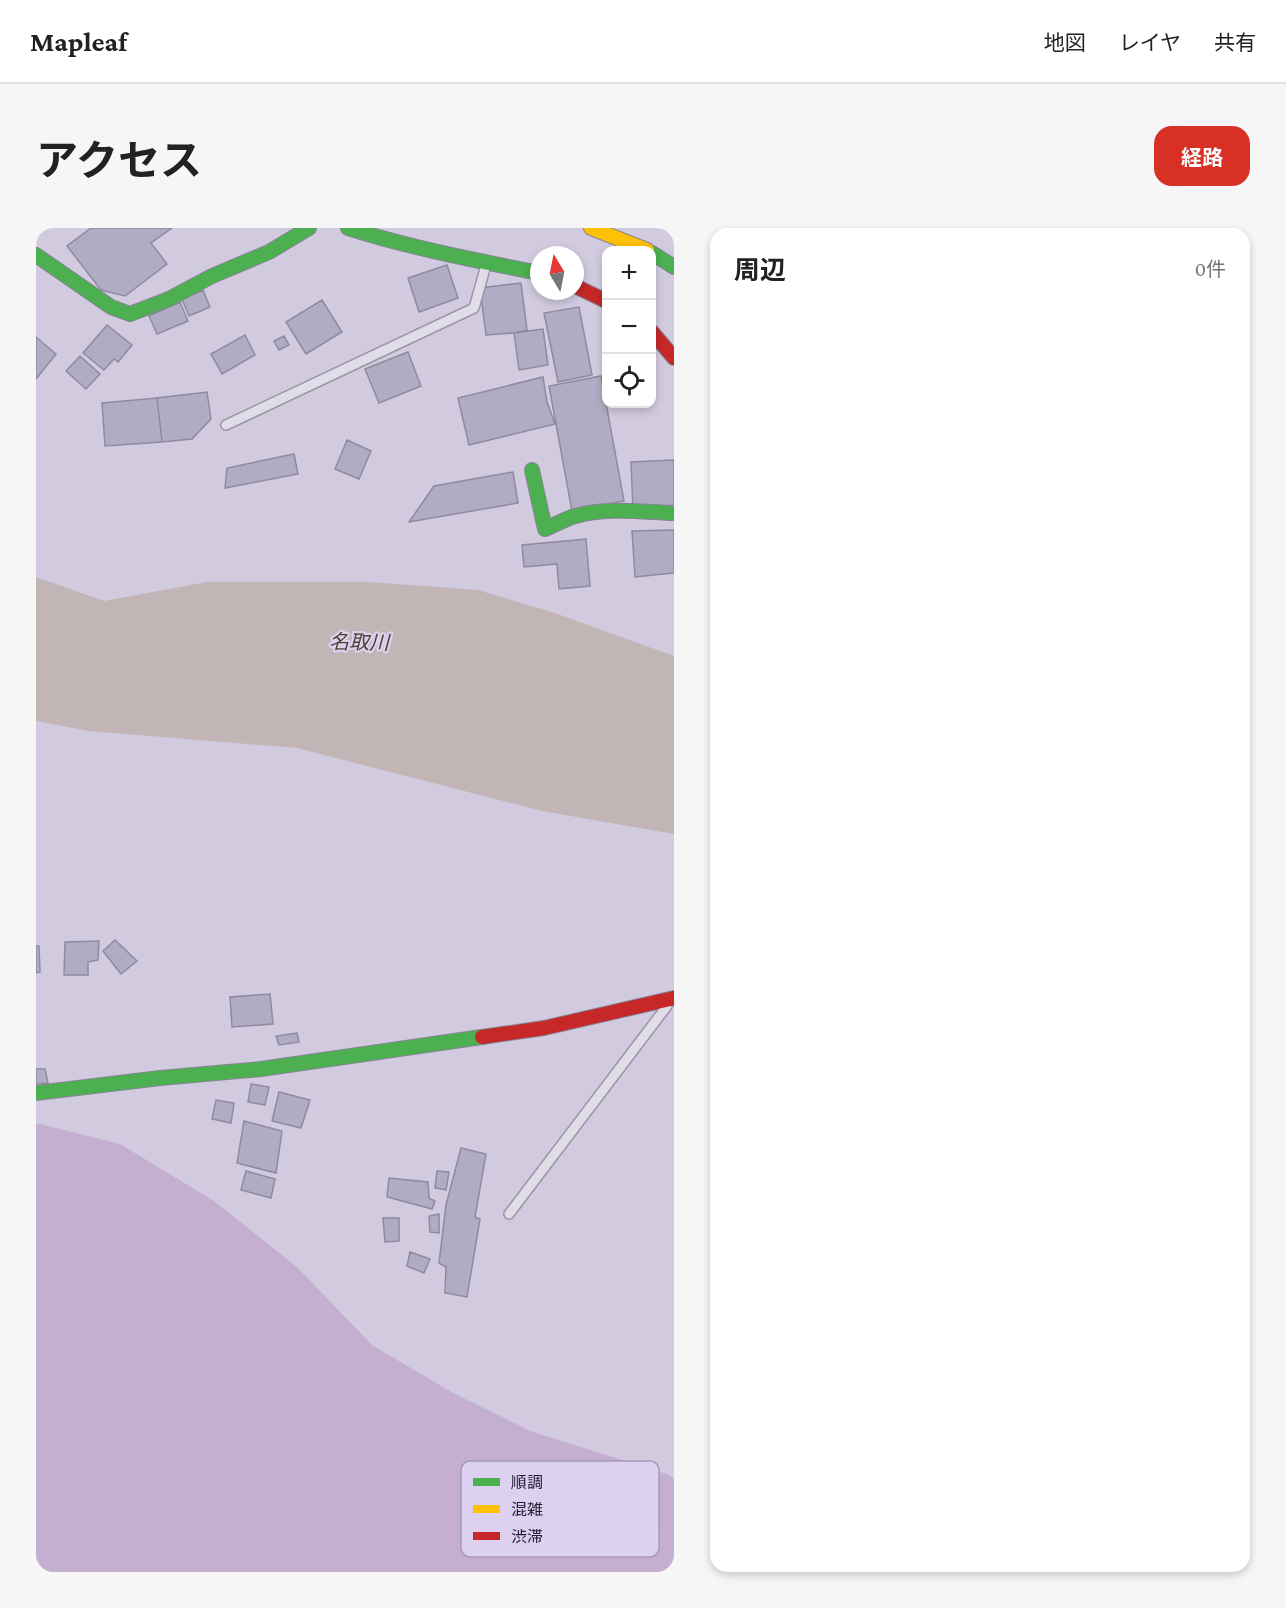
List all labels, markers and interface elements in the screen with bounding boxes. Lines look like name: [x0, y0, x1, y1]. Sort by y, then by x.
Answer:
text: Mapleaf: [30, 26, 127, 57]
text: 地図: [1044, 31, 1086, 55]
text: レイヤ: [1119, 31, 1181, 55]
text: 共有: [1214, 31, 1256, 55]
button: 経路: [1154, 126, 1250, 186]
text: アクセス: [36, 137, 202, 184]
north arrow: [530, 246, 584, 300]
map controls: [602, 246, 656, 408]
button: +: [602, 246, 656, 300]
text: 周辺: [734, 256, 786, 285]
text: 0件: [1195, 258, 1226, 280]
button: −: [602, 300, 656, 354]
button: locate: [602, 354, 656, 408]
water label: 名取川: [329, 630, 391, 654]
legend: [461, 1461, 659, 1557]
text: 順調: [511, 1474, 543, 1491]
text: 混雑: [511, 1501, 543, 1518]
text: 渋滞: [511, 1528, 543, 1545]

